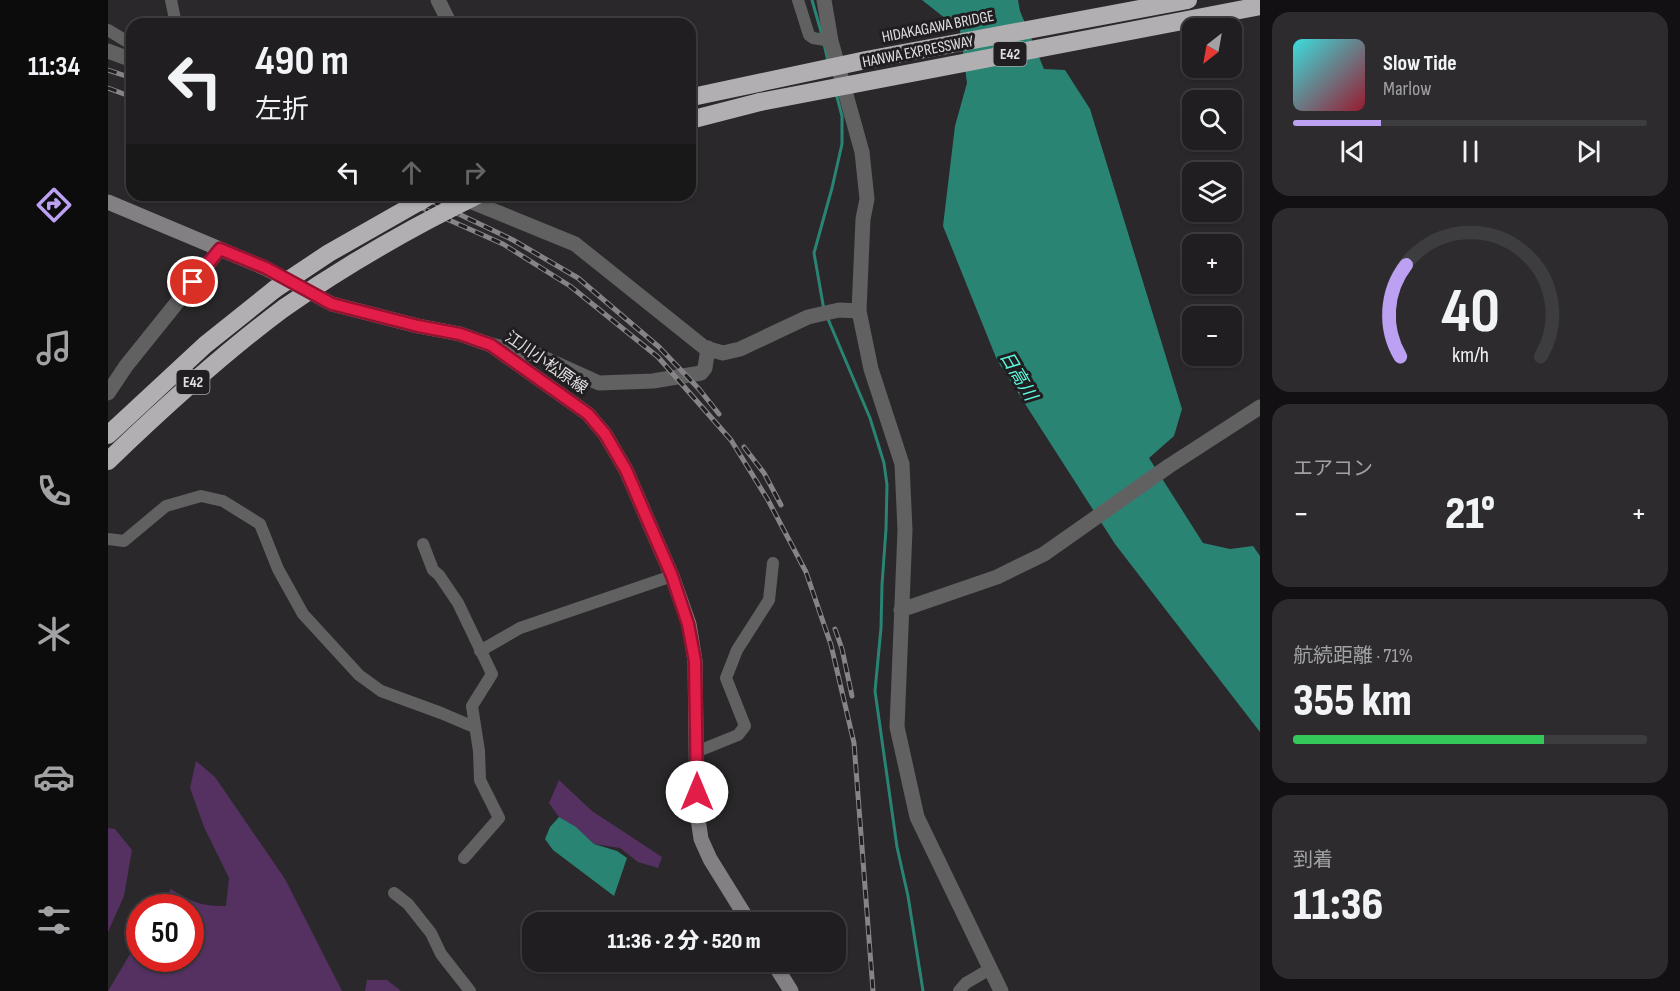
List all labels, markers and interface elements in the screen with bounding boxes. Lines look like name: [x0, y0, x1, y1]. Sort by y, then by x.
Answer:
street label: HIDAKAGAWA BRIDGE: [880, 7, 996, 47]
north arrow: [1182, 18, 1242, 78]
map controls: [1182, 18, 1242, 366]
street label: HANWA EXPRESSWAY: [861, 32, 976, 72]
text: 490 m: [255, 36, 349, 87]
icon: left: [156, 42, 234, 120]
road number: E42: [994, 42, 1026, 66]
text: Slow Tide: [1383, 50, 1457, 77]
text: 11:34: [28, 51, 80, 83]
text: Marlow: [1383, 77, 1431, 101]
button: search: [1182, 90, 1242, 150]
text: 左折: [255, 94, 309, 126]
icon: previous: [1336, 135, 1369, 168]
icon: pause: [1454, 135, 1487, 168]
icon: next: [1572, 135, 1605, 168]
icon: left: [332, 156, 365, 189]
icon: ahead: [395, 156, 428, 189]
icon: right: [458, 156, 491, 189]
button: layers: [1182, 162, 1242, 222]
icon: directions: [33, 184, 75, 226]
button: +: [1182, 234, 1242, 294]
pin: [167, 256, 218, 307]
icon: arrive: [176, 265, 209, 298]
text: 40: [1441, 275, 1499, 350]
button: −: [1182, 306, 1242, 366]
icon: music: [33, 327, 75, 369]
street label: 江川小松原線: [501, 328, 591, 398]
text: km/h: [1451, 343, 1489, 368]
water label: 日高川: [995, 347, 1042, 406]
road number: E42: [176, 370, 209, 394]
text: エアコン: [1293, 457, 1373, 481]
icon: phone: [33, 470, 75, 512]
text: 21°: [1445, 487, 1495, 542]
text: −: [1293, 494, 1309, 534]
text: +: [1631, 494, 1647, 534]
icon: climate: [33, 613, 75, 655]
text: 航続距離 · 71%: [1293, 644, 1413, 668]
text: 355 km: [1293, 674, 1412, 729]
icon: car: [33, 756, 75, 798]
position arrow: [665, 760, 729, 824]
text: 到着: [1293, 848, 1333, 872]
text: 11:36: [1293, 878, 1383, 933]
speed limit sign: 50: [126, 894, 204, 972]
icon: filters: [33, 899, 75, 941]
text: 11:36 · 2 分 · 520 m: [607, 928, 761, 955]

